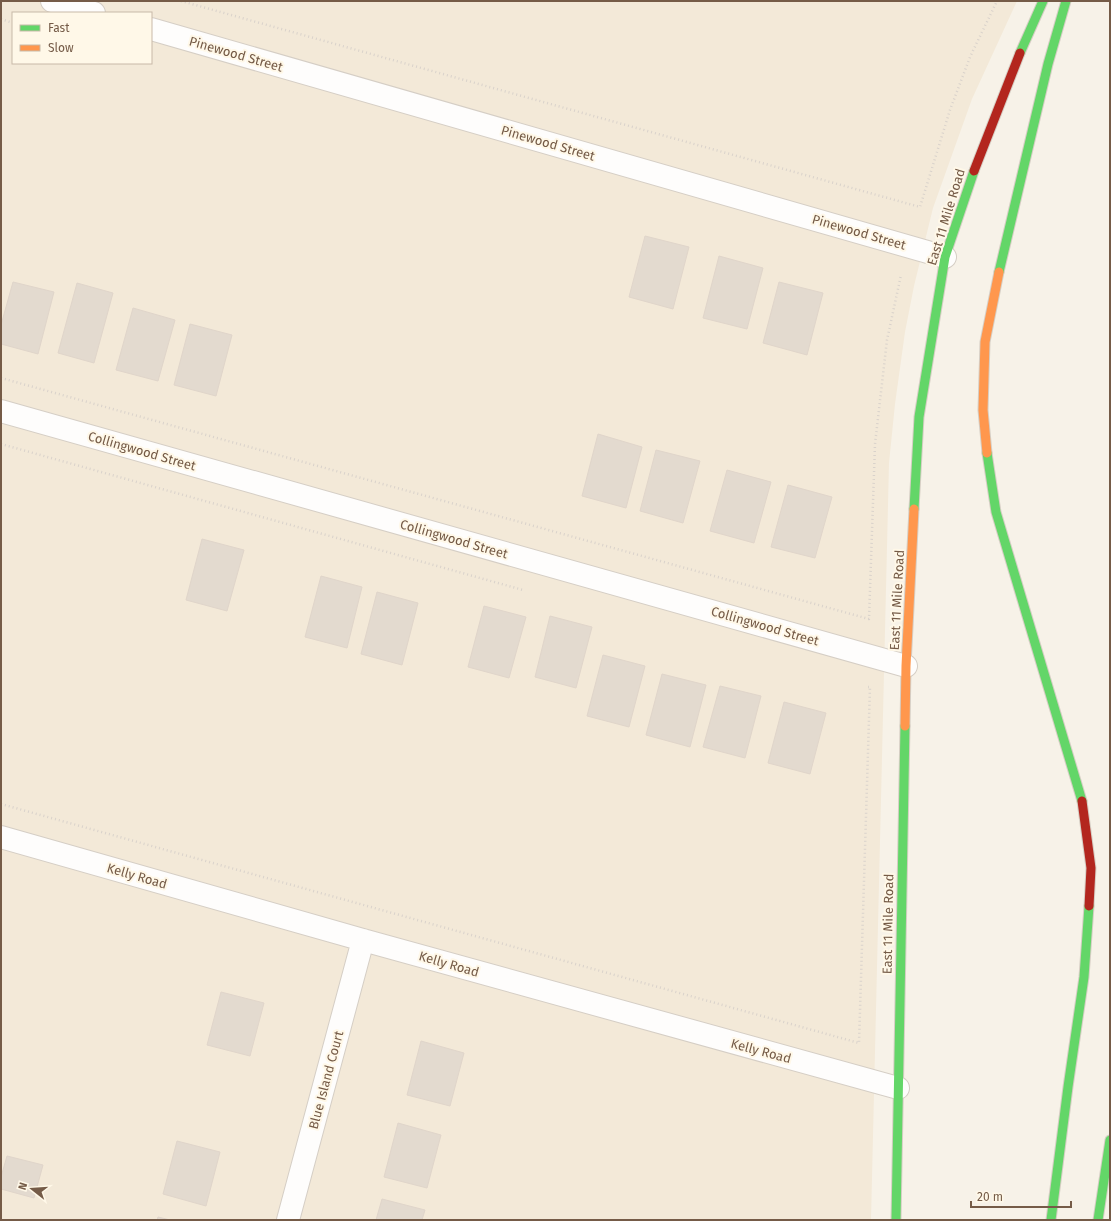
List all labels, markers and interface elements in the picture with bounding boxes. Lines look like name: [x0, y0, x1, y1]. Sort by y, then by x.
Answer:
legend: [12, 12, 152, 64]
text: Fast: [48, 21, 70, 35]
street label: Pinewood Street: [187, 33, 285, 75]
text: Slow: [48, 41, 74, 55]
street label: Pinewood Street: [499, 122, 597, 164]
street label: East 11 Mile Road: [924, 167, 968, 267]
street label: Pinewood Street: [810, 211, 908, 253]
street label: Collingwood Street: [86, 428, 198, 474]
street label: Collingwood Street: [398, 516, 510, 562]
street label: East 11 Mile Road: [887, 549, 907, 651]
street label: Collingwood Street: [709, 603, 821, 649]
street label: Kelly Road: [105, 860, 169, 892]
street label: East 11 Mile Road: [880, 874, 896, 974]
street label: Kelly Road: [417, 948, 481, 980]
street label: Blue Island Court: [306, 1029, 346, 1131]
street label: Kelly Road: [729, 1036, 793, 1066]
north arrow: [12, 1169, 52, 1209]
text: N: [16, 1181, 30, 1192]
scale bar: [971, 1183, 1071, 1209]
text: 20 m: [977, 1190, 1003, 1204]

